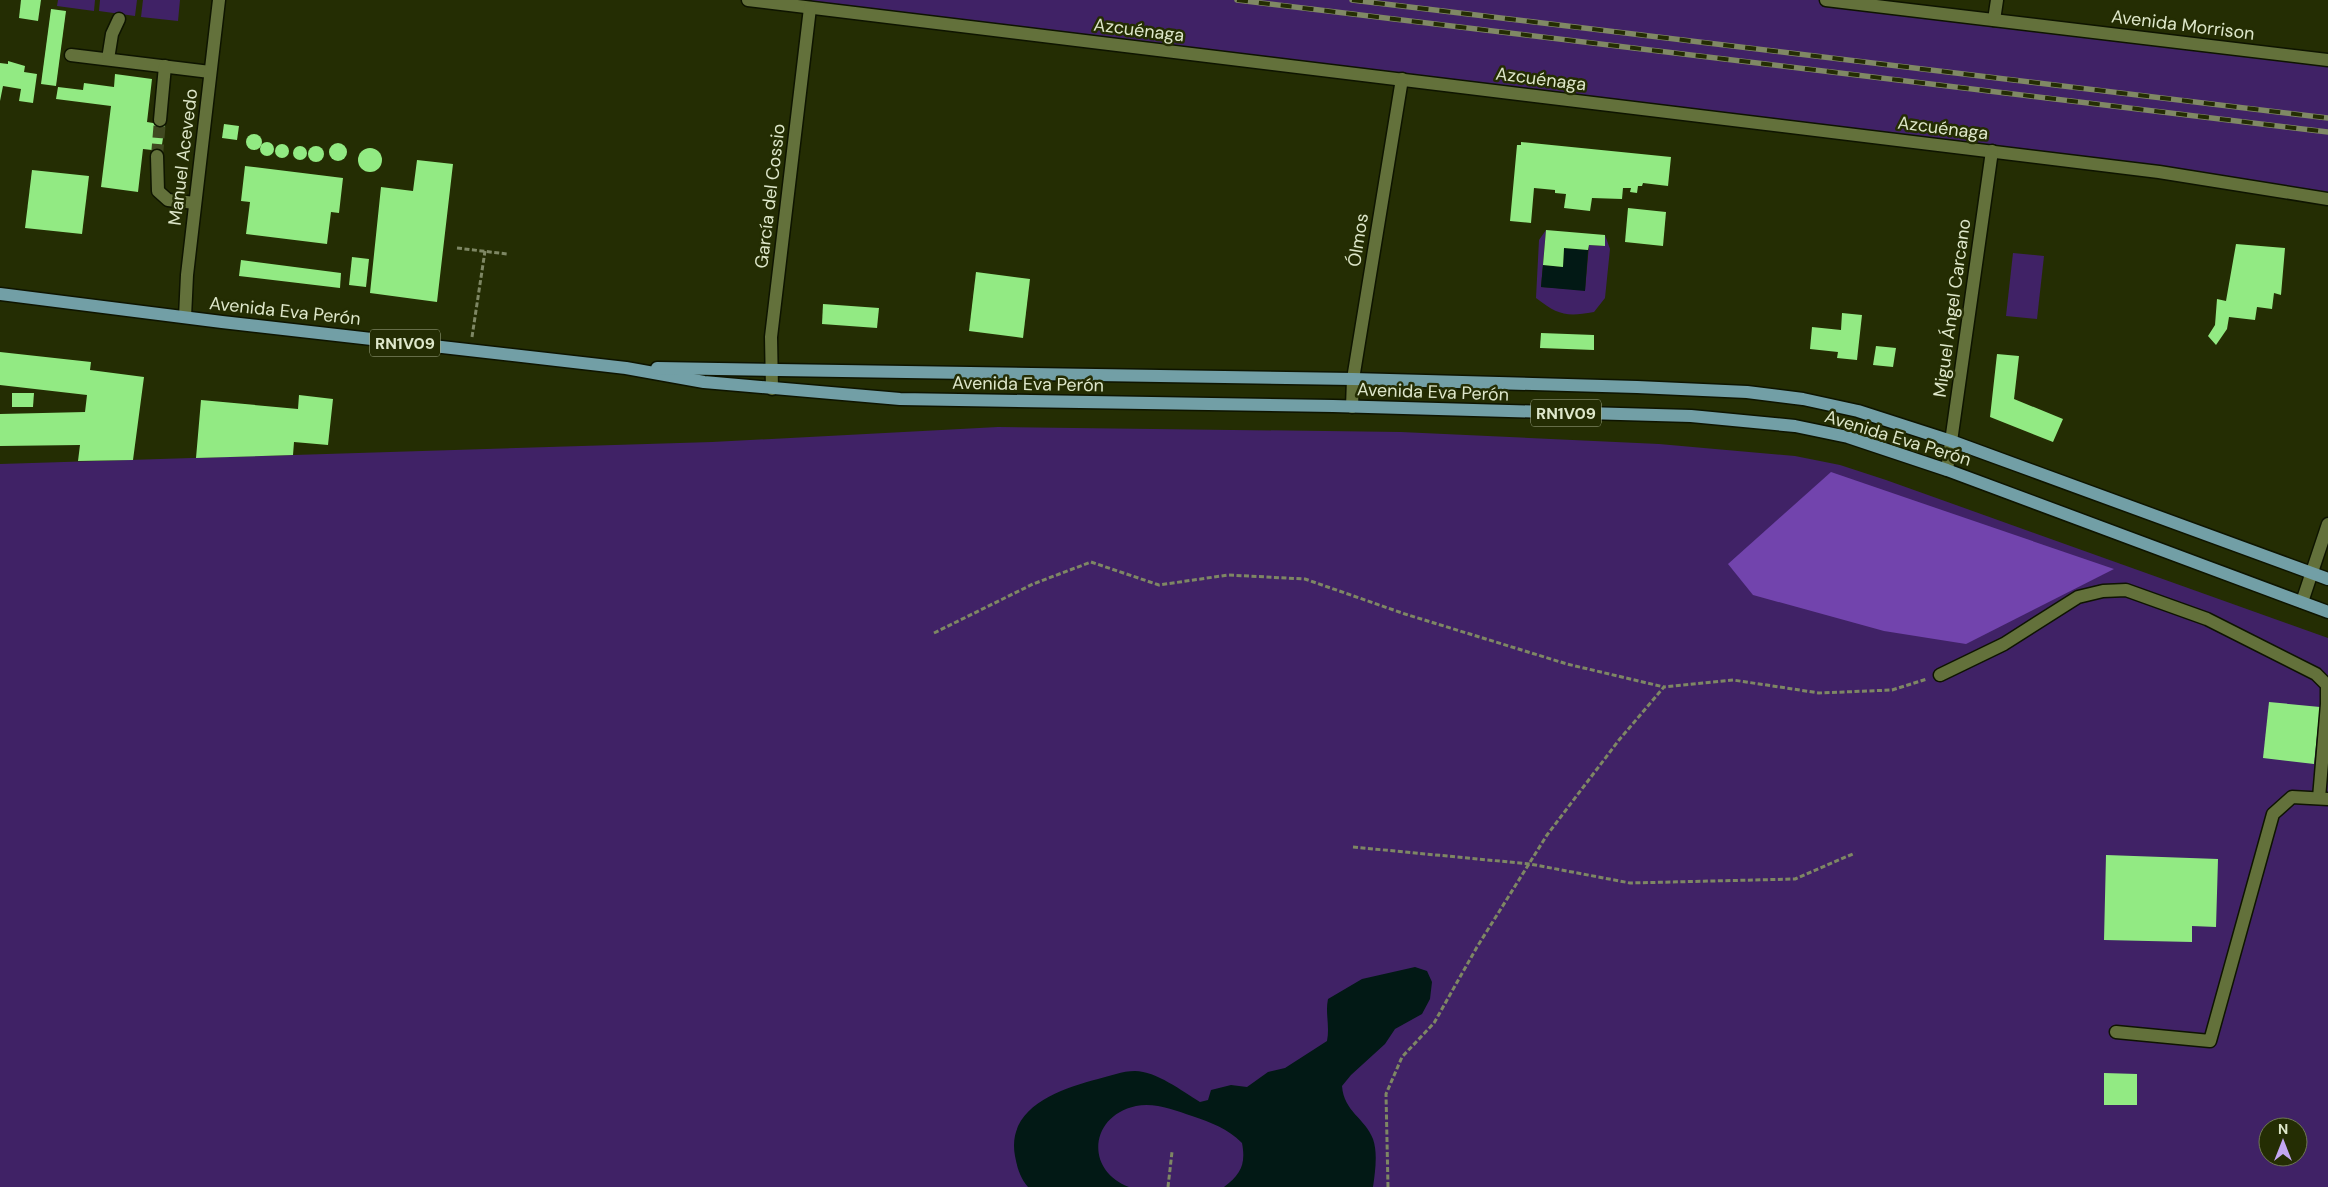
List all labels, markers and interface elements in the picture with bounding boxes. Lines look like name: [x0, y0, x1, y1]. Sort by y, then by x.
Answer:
street label: Avenida Morrison: [2110, 4, 2256, 46]
street label: Azcuénaga: [1092, 13, 1186, 47]
street label: Azcuénaga: [1494, 62, 1588, 96]
street label: Manuel Acevedo: [163, 87, 203, 227]
street label: Azcuénaga: [1896, 111, 1990, 145]
street label: García del Cossio: [749, 122, 791, 270]
street label: Ólmos: [1342, 212, 1374, 268]
street label: Miguel Ángel Carcano: [1928, 217, 1976, 399]
street label: Avenida Eva Perón: [208, 291, 362, 331]
road number: RN1V09: [370, 329, 440, 356]
street label: Avenida Eva Perón: [952, 371, 1104, 397]
street label: Avenida Eva Perón: [1357, 377, 1509, 407]
road number: RN1V09: [1531, 399, 1601, 426]
street label: Avenida Eva Perón: [1822, 404, 1974, 472]
north arrow: [2258, 1117, 2308, 1167]
text: N: [2278, 1120, 2288, 1138]

